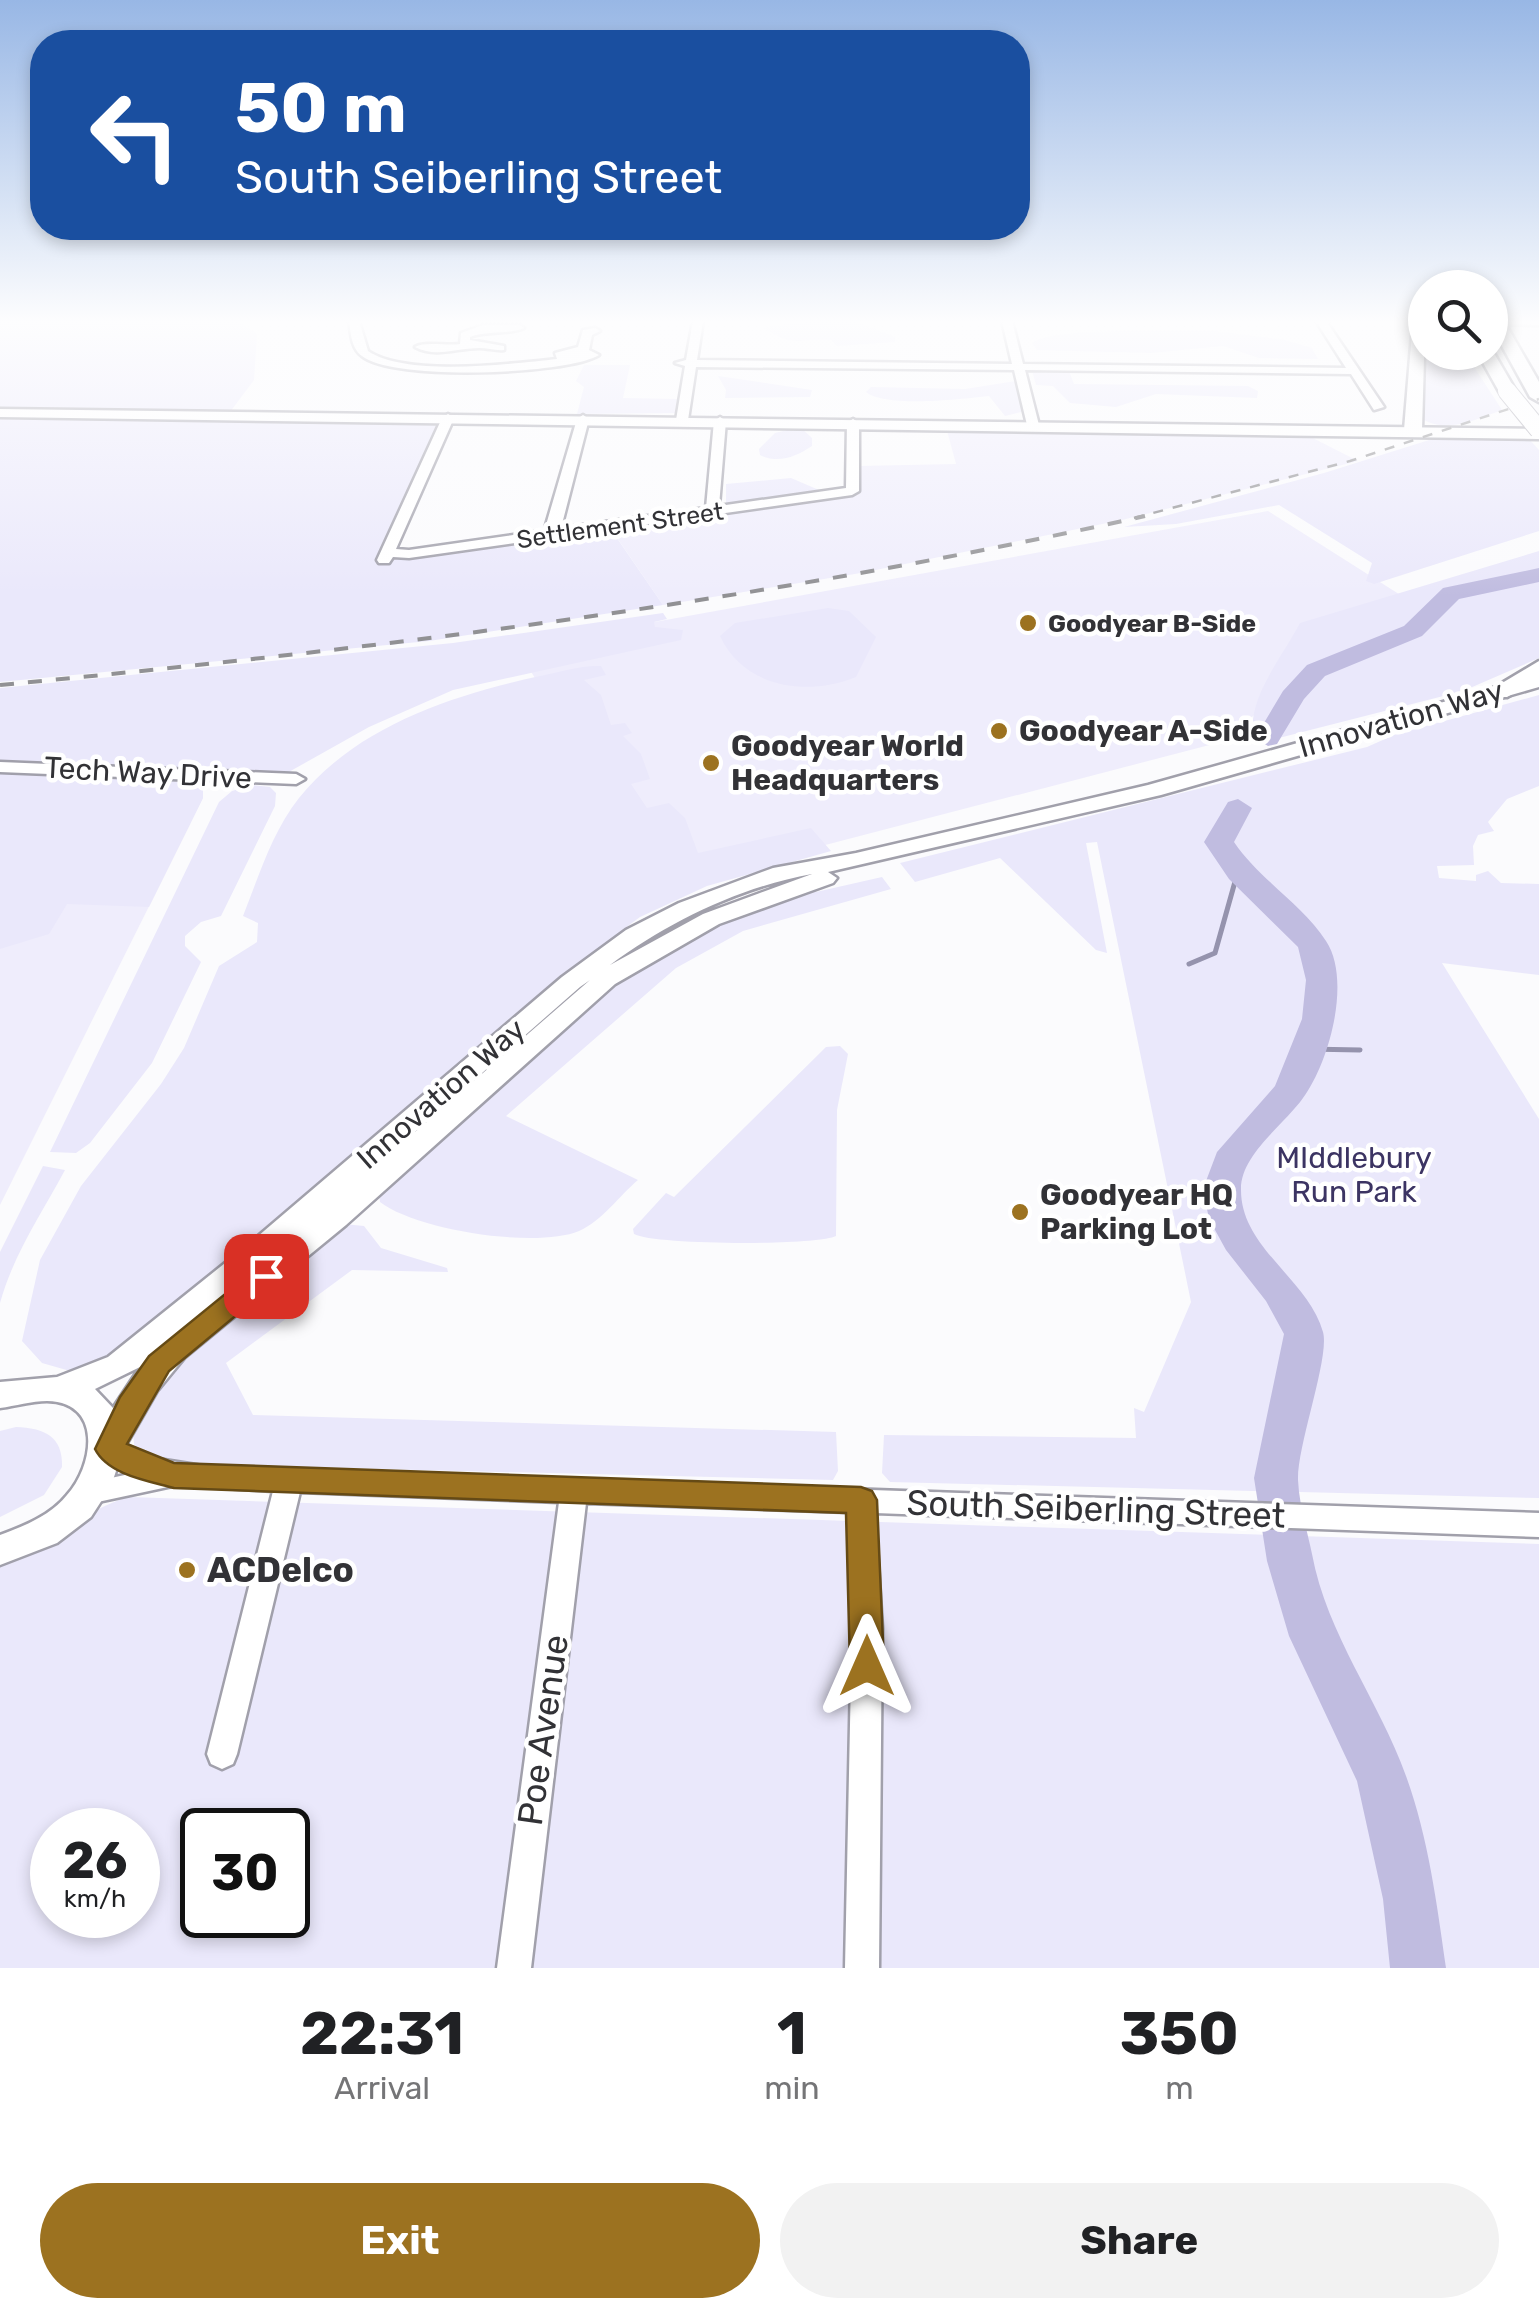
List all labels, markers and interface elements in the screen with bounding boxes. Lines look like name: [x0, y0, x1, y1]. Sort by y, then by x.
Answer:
text: 50 m: [235, 67, 407, 150]
icon: left: [70, 70, 200, 200]
text: South Seiberling Street: [235, 151, 722, 204]
map controls: [1408, 270, 1508, 370]
button: search: [1408, 270, 1508, 370]
street label: Settlement Street: [515, 497, 726, 554]
place label: Goodyear B-Side: [1048, 609, 1256, 638]
marker: Goodyear B-Side: [1017, 612, 1039, 634]
street label: Innovation Way: [1295, 673, 1507, 765]
place label: Goodyear A-Side: [1019, 713, 1268, 749]
marker: Goodyear A-Side: [988, 720, 1010, 742]
place label: Goodyear World Headquarters: [731, 728, 964, 798]
street label: Tech Way Drive: [43, 750, 253, 796]
marker: Goodyear World Headquarters: [700, 752, 722, 774]
street label: Innovation Way: [350, 1011, 532, 1177]
park label: MIddlebury Run Park: [1276, 1140, 1432, 1210]
place label: Goodyear HQ Parking Lot: [1040, 1177, 1233, 1247]
marker: Goodyear HQ Parking Lot: [1009, 1201, 1031, 1223]
pin: [224, 1234, 309, 1319]
icon: arrive: [239, 1249, 294, 1304]
street label: South Seiberling Street: [906, 1481, 1286, 1537]
place label: ACDelco: [207, 1549, 354, 1591]
marker: ACDelco: [176, 1559, 198, 1581]
position arrow: [815, 1614, 919, 1718]
street label: Poe Avenue: [509, 1632, 577, 1828]
speed limit sign: 30: [180, 1808, 310, 1938]
text: 26: [62, 1831, 128, 1891]
text: km/h: [64, 1884, 126, 1913]
text: 22:31: [300, 1998, 464, 2069]
text: 1: [777, 1998, 807, 2069]
text: 350: [1120, 1998, 1239, 2069]
text: Arrival: [334, 2069, 430, 2107]
text: min: [764, 2069, 820, 2107]
text: m: [1165, 2069, 1194, 2107]
button: Exit: [40, 2183, 760, 2298]
button: Share: [780, 2183, 1499, 2298]

